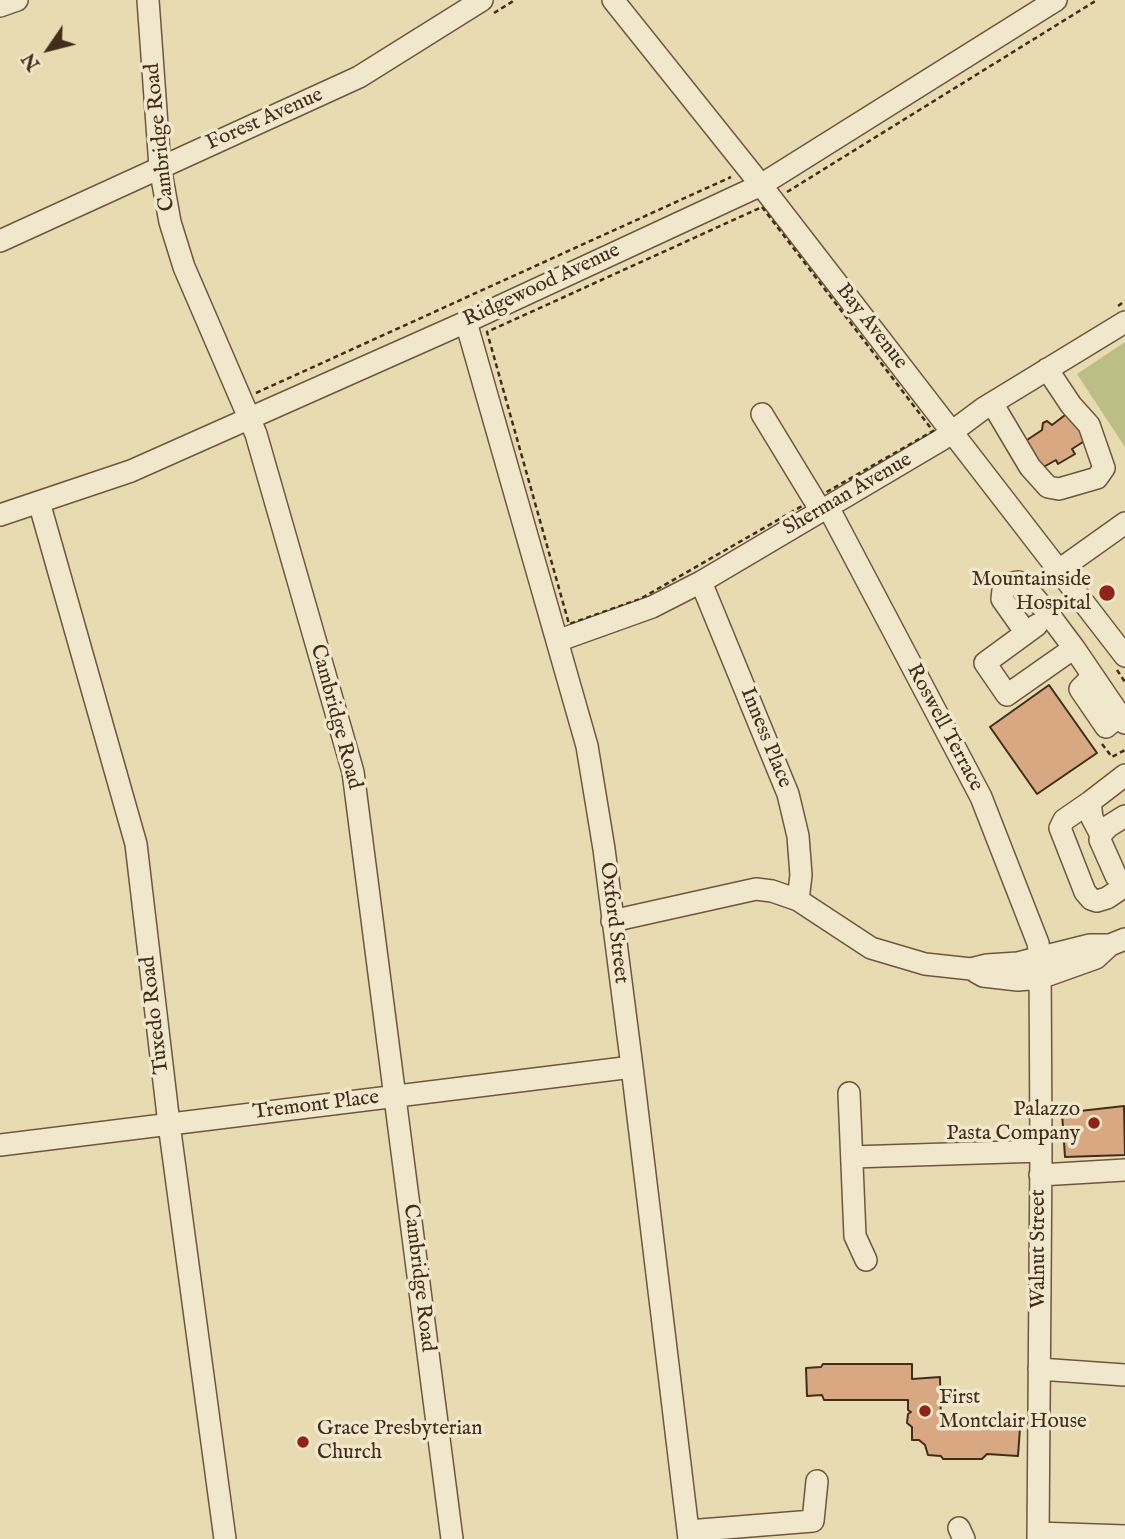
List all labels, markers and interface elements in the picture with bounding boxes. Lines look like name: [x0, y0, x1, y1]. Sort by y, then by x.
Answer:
north arrow: [14, 14, 84, 84]
text: N: [17, 47, 46, 75]
street label: Cambridge Road: [141, 62, 181, 212]
street label: Forest Avenue: [203, 83, 327, 157]
street label: Ridgewood Avenue: [460, 239, 624, 333]
street label: Bay Avenue: [830, 279, 912, 375]
street label: Sherman Avenue: [779, 448, 917, 542]
place label: Mountainside Hospital: [971, 568, 1091, 618]
marker: Mountainside Hospital: [1097, 583, 1117, 603]
street label: Cambridge Road: [304, 642, 366, 792]
street label: Roswell Terrace: [900, 660, 988, 796]
street label: Inness Place: [733, 684, 797, 792]
street label: Oxford Street: [593, 861, 633, 985]
street label: Tuxedo Road: [136, 955, 176, 1075]
street label: Tremont Place: [251, 1086, 381, 1126]
place label: Palazzo Pasta Company: [946, 1098, 1080, 1148]
marker: Palazzo Pasta Company: [1086, 1115, 1102, 1131]
street label: Walnut Street: [1027, 1189, 1053, 1309]
street label: Cambridge Road: [396, 1203, 440, 1353]
place label: First Montclair House: [939, 1386, 1087, 1436]
marker: First Montclair House: [917, 1403, 933, 1419]
place label: Grace Presbyterian Church: [317, 1417, 482, 1467]
marker: Grace Presbyterian Church: [295, 1434, 311, 1450]

